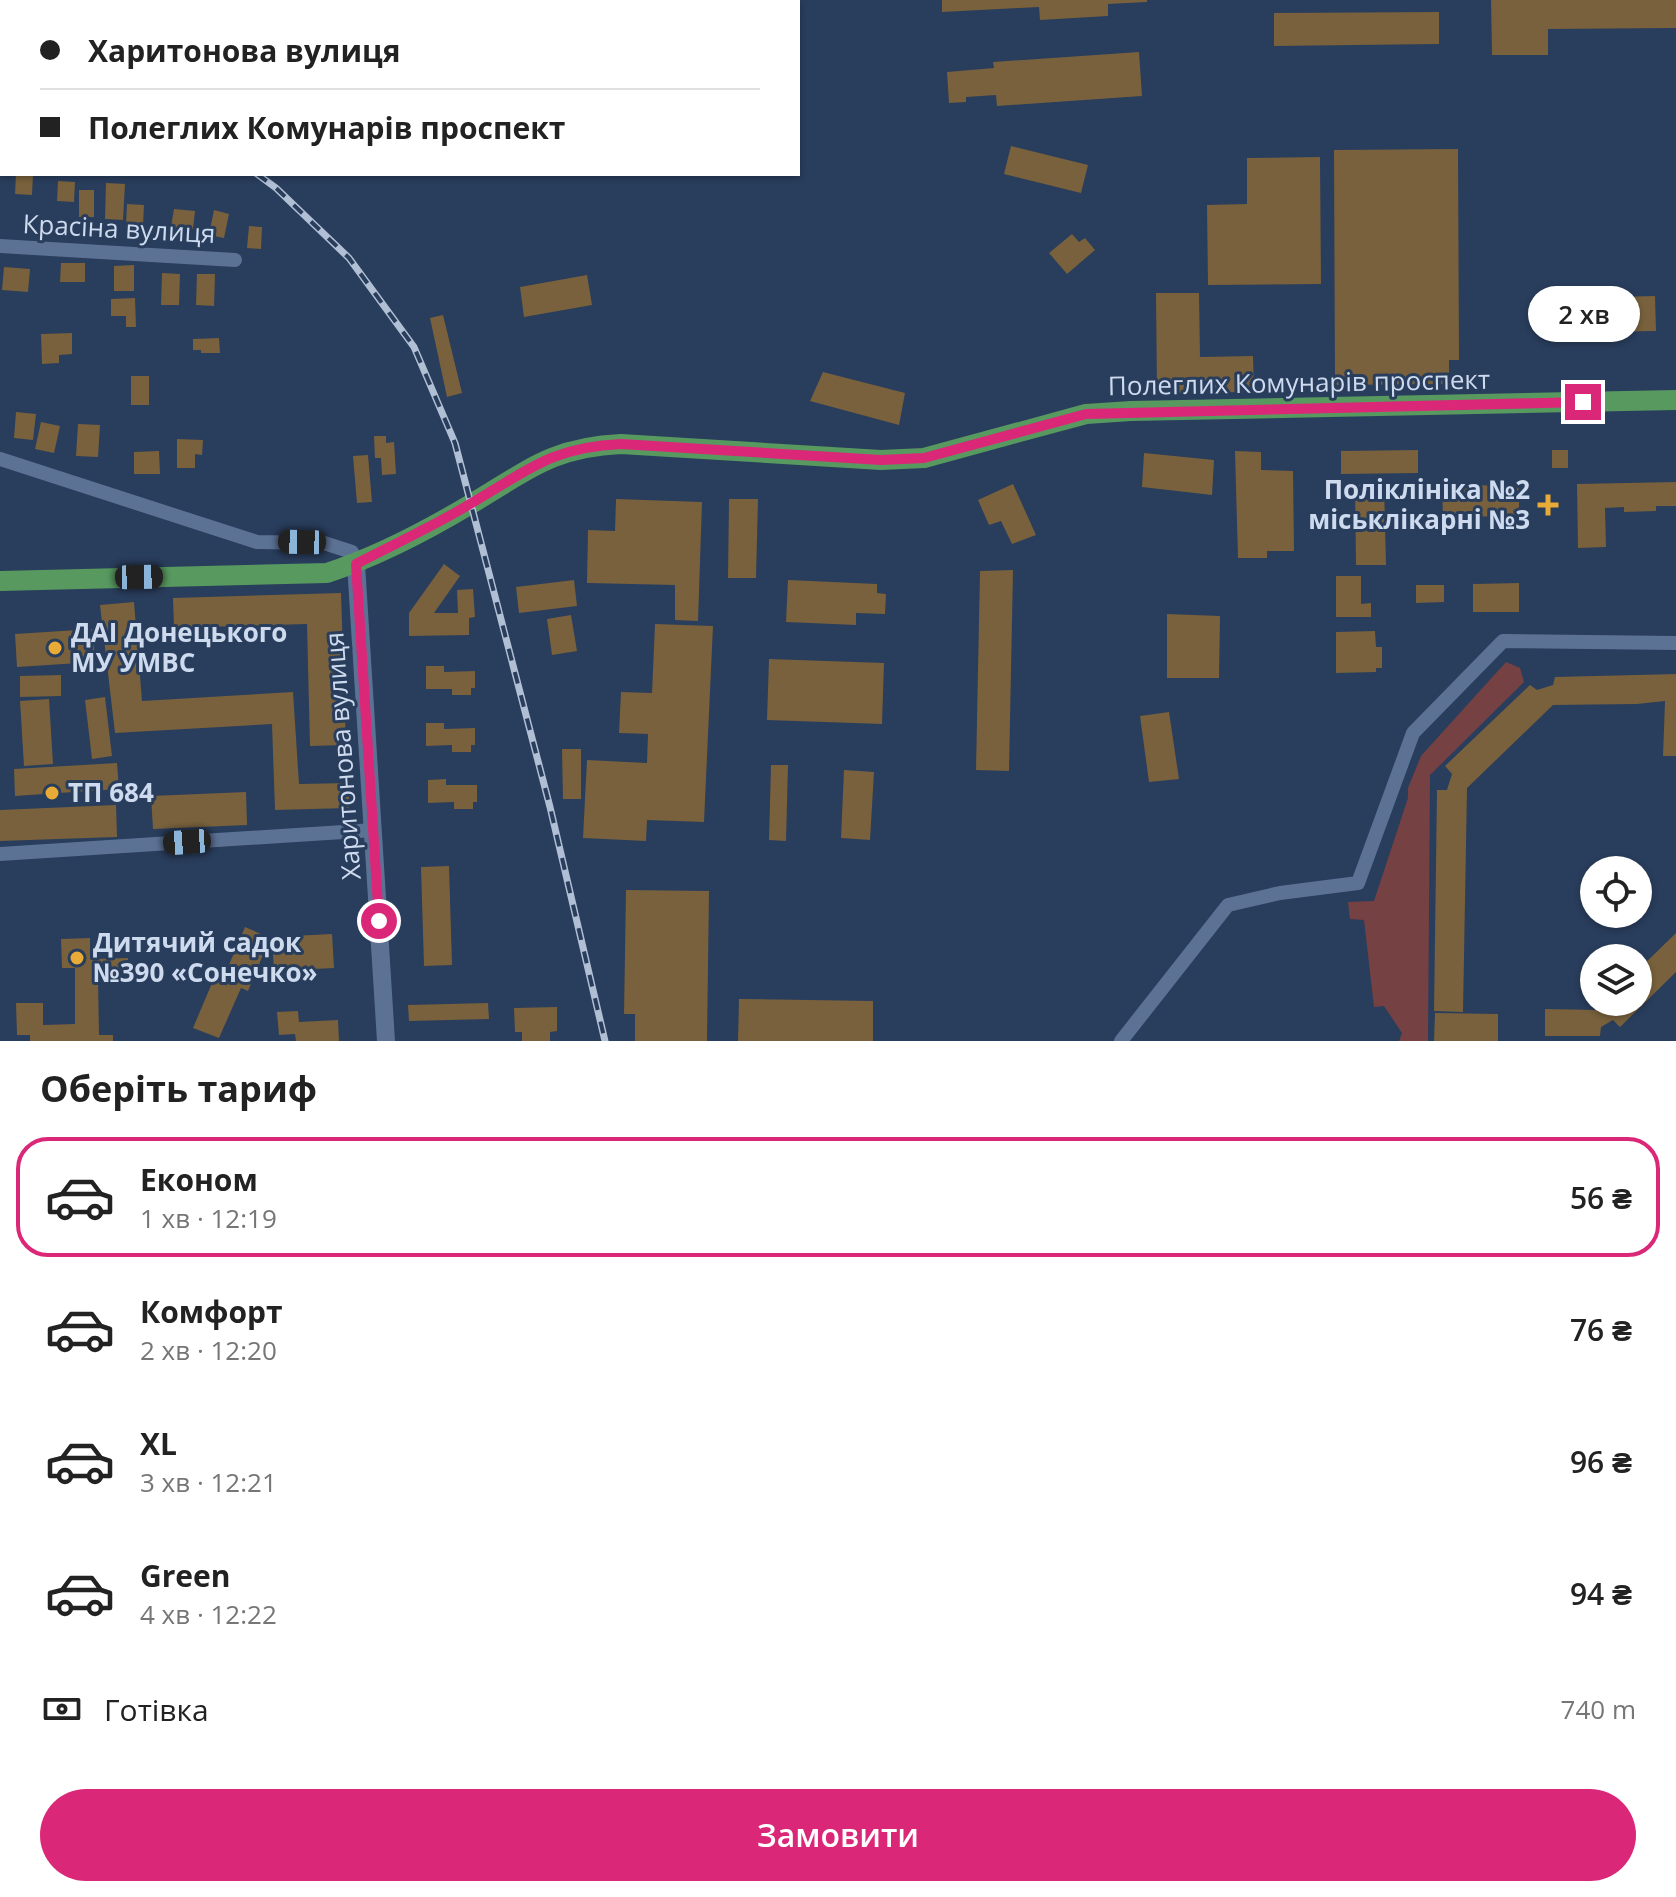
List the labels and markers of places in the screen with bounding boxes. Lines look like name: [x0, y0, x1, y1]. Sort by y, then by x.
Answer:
place label: Поліклініка №2 міськлікарні №3: [1308, 471, 1530, 537]
marker: Поліклініка №2 міськлікарні №3: [1537, 494, 1559, 516]
place label: ДАІ Донецького МУ УМВС: [71, 614, 287, 680]
marker: ДАІ Донецького МУ УМВС: [46, 639, 64, 657]
place label: ТП 684: [68, 774, 154, 810]
marker: ТП 684: [43, 784, 61, 802]
place label: Дитячий садок №390 «Сонечко»: [93, 924, 318, 990]
marker: Дитячий садок №390 «Сонечко»: [68, 949, 86, 967]

